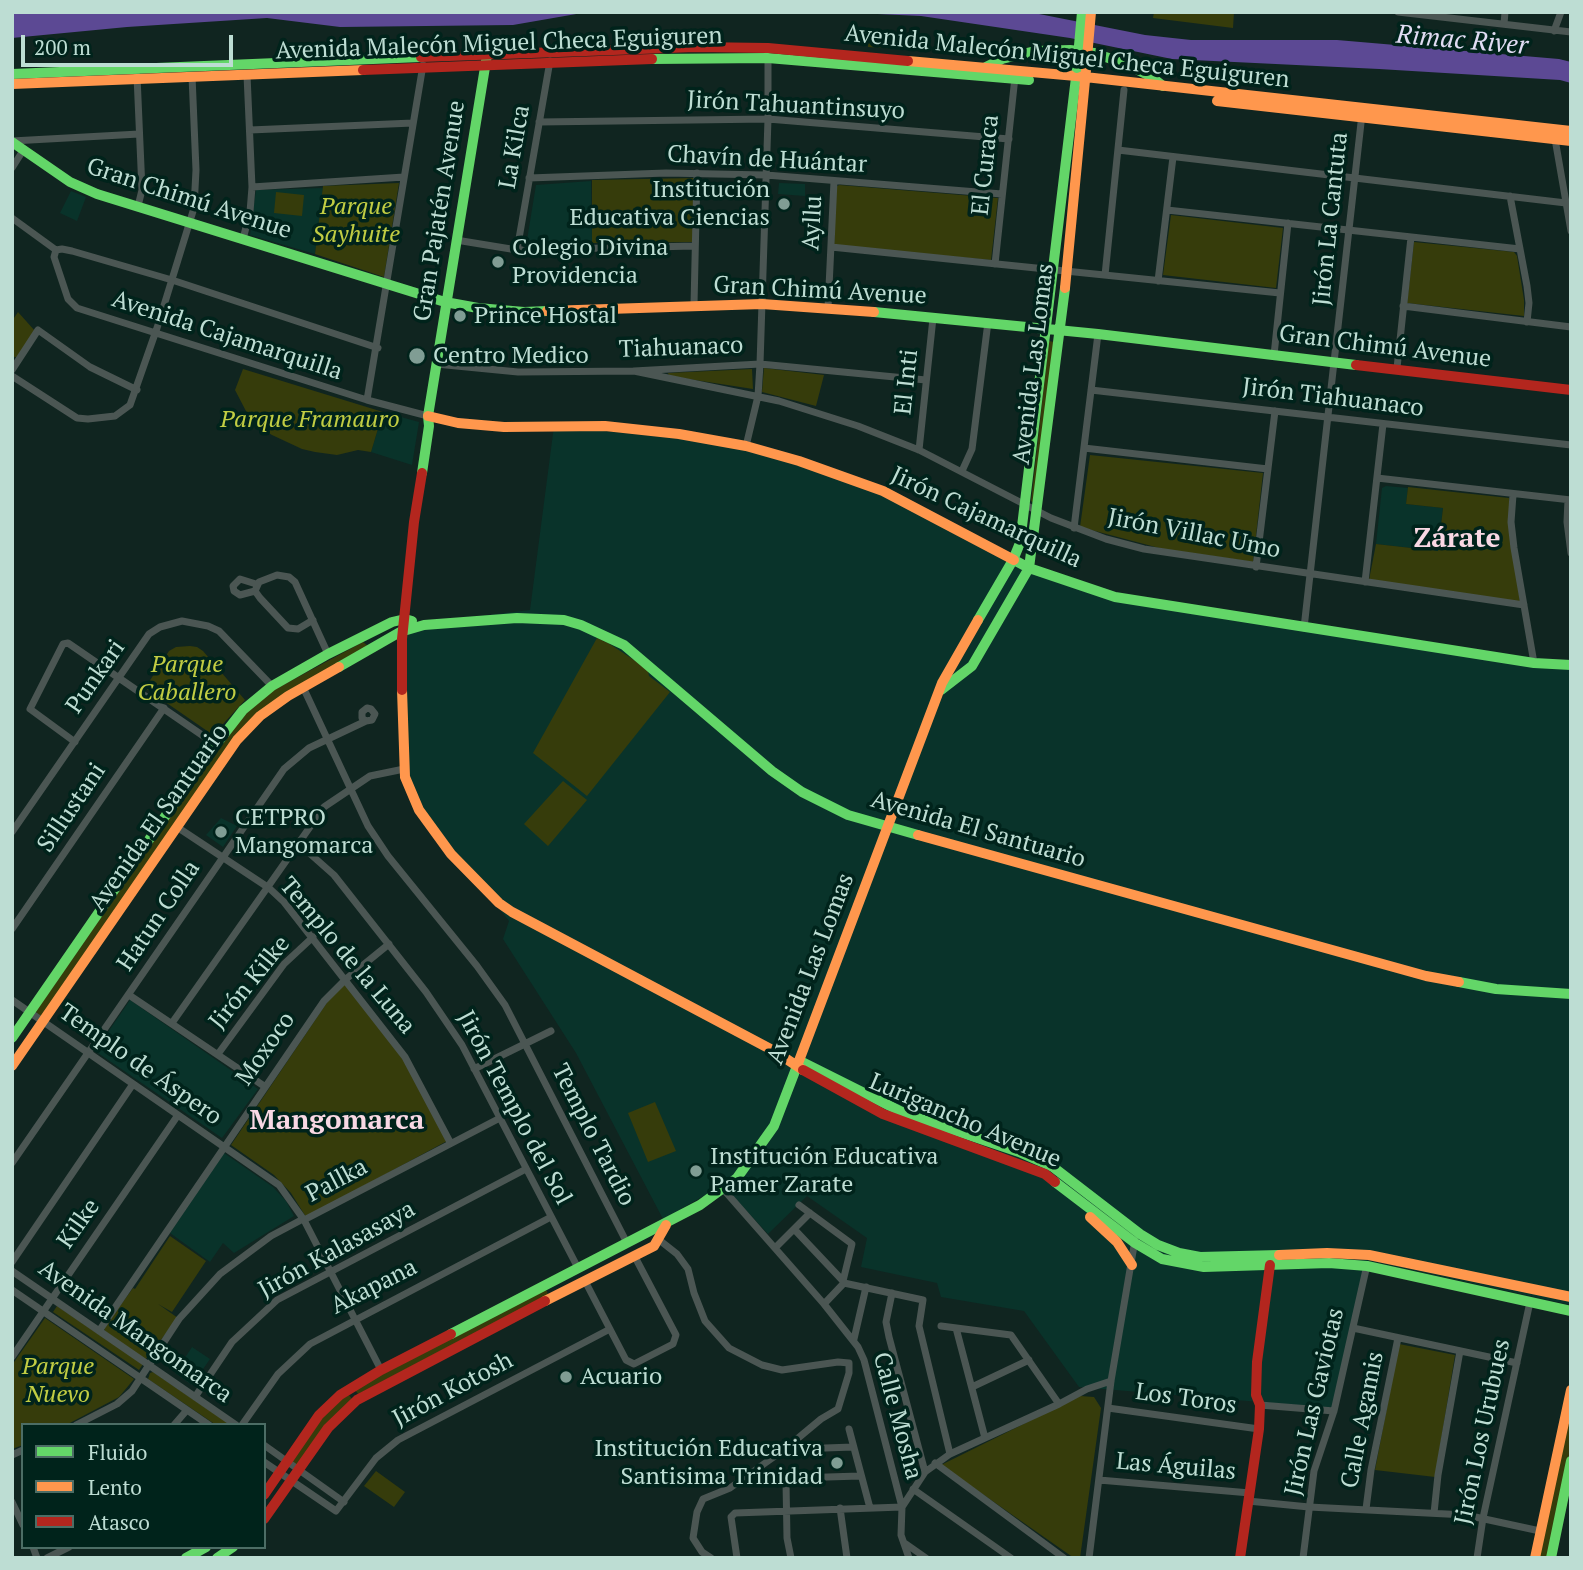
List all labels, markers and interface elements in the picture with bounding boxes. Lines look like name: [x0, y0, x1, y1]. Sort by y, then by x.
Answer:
street label: Avenida Malecón Miguel Checa Eguiguren: [843, 19, 1291, 95]
water label: Rimac River: [1395, 20, 1529, 62]
scale bar: [24, 21, 236, 65]
street label: Avenida Malecón Miguel Checa Eguiguren: [275, 22, 723, 66]
text: 200 m: [34, 33, 91, 61]
street label: Jirón Tahuantinsuyo: [686, 86, 906, 126]
street label: Gran Pajatén Avenue: [408, 99, 472, 323]
street label: La Kilca: [493, 103, 537, 191]
street label: El Curaca: [966, 113, 1006, 217]
street label: Jirón La Cantuta: [1308, 131, 1354, 307]
street label: Chavín de Huántar: [666, 140, 868, 180]
street label: Gran Chimú Avenue: [83, 152, 295, 246]
place label: Institución Educativa Ciencias: [569, 176, 770, 232]
park label: Parque Sayhuite: [312, 193, 400, 249]
street label: Ayllu: [797, 195, 829, 251]
marker: Institución Educativa Ciencias: [776, 196, 792, 212]
place label: Colegio Divina Providencia: [512, 234, 668, 290]
marker: Colegio Divina Providencia: [490, 254, 506, 270]
street label: Avenida Las Lomas: [1007, 262, 1061, 466]
street label: Gran Chimú Avenue: [713, 271, 927, 311]
street label: Avenida Cajamarquilla: [108, 285, 346, 387]
place label: Prince Hostal: [474, 302, 617, 330]
marker: Prince Hostal: [452, 308, 468, 324]
street label: Gran Chimú Avenue: [1277, 320, 1493, 374]
street label: Tiahuanaco: [618, 331, 744, 365]
place label: Centro Medico: [433, 342, 589, 370]
marker: Centro Medico: [407, 346, 427, 366]
street label: El Inti: [889, 348, 925, 416]
street label: Jirón Tiahuanaco: [1241, 373, 1425, 423]
park label: Parque Framauro: [220, 406, 400, 434]
street label: Jirón Cajamarquilla: [886, 461, 1086, 575]
street label: Jirón Villac Umo: [1105, 503, 1283, 565]
district label: Zárate: [1413, 522, 1501, 556]
street label: Punkari: [60, 635, 132, 719]
park label: Parque Caballero: [138, 651, 236, 707]
street label: Avenida El Santuario: [84, 719, 234, 917]
street label: Sillustani: [32, 758, 112, 858]
street label: Avenida El Santuario: [867, 786, 1089, 874]
place label: CETPRO Mangomarca: [235, 804, 373, 860]
marker: CETPRO Mangomarca: [213, 824, 229, 840]
street label: Hatun Colla: [112, 855, 206, 977]
street label: Avenida Las Lomas: [761, 869, 861, 1069]
street label: Templo de la Luna: [273, 872, 421, 1040]
street label: Jirón Kilke: [204, 930, 296, 1036]
street label: Templo de Áspero: [53, 998, 227, 1132]
street label: Jirón Templo del Sol: [451, 1006, 577, 1210]
street label: Moxoco: [230, 1007, 302, 1091]
street label: Templo Tardio: [545, 1059, 641, 1211]
street label: Lurigancho Avenue: [865, 1068, 1065, 1174]
district label: Mangomarca: [250, 1104, 424, 1138]
place label: Institución Educativa Pamer Zarate: [710, 1143, 938, 1199]
street label: Pallka: [301, 1153, 373, 1209]
marker: Institución Educativa Pamer Zarate: [688, 1163, 704, 1179]
street label: Kilke: [52, 1194, 106, 1254]
street label: Jirón Kalasasaya: [254, 1195, 420, 1305]
street label: Akapana: [326, 1253, 422, 1321]
street label: Avenida Mangomarca: [33, 1254, 237, 1410]
street label: Jirón Las Gaviotas: [1279, 1305, 1351, 1499]
street label: Jirón Los Urubues: [1449, 1337, 1517, 1527]
street label: Jirón Kotosh: [388, 1346, 518, 1434]
street label: Calle Mosha: [866, 1349, 928, 1483]
street label: Calle Agamis: [1336, 1349, 1390, 1491]
park label: Parque Nuevo: [22, 1353, 94, 1409]
place label: Acuario: [580, 1363, 662, 1391]
marker: Acuario: [558, 1369, 574, 1385]
street label: Los Toros: [1133, 1378, 1239, 1420]
legend: [21, 1423, 266, 1549]
place label: Institución Educativa Santisima Trinidad: [595, 1435, 823, 1491]
text: Fluido: [88, 1438, 147, 1466]
street label: Las Águilas: [1115, 1447, 1237, 1487]
marker: Institución Educativa Santisima Trinidad: [829, 1455, 845, 1471]
text: Lento: [88, 1473, 142, 1501]
text: Atasco: [88, 1508, 150, 1536]

